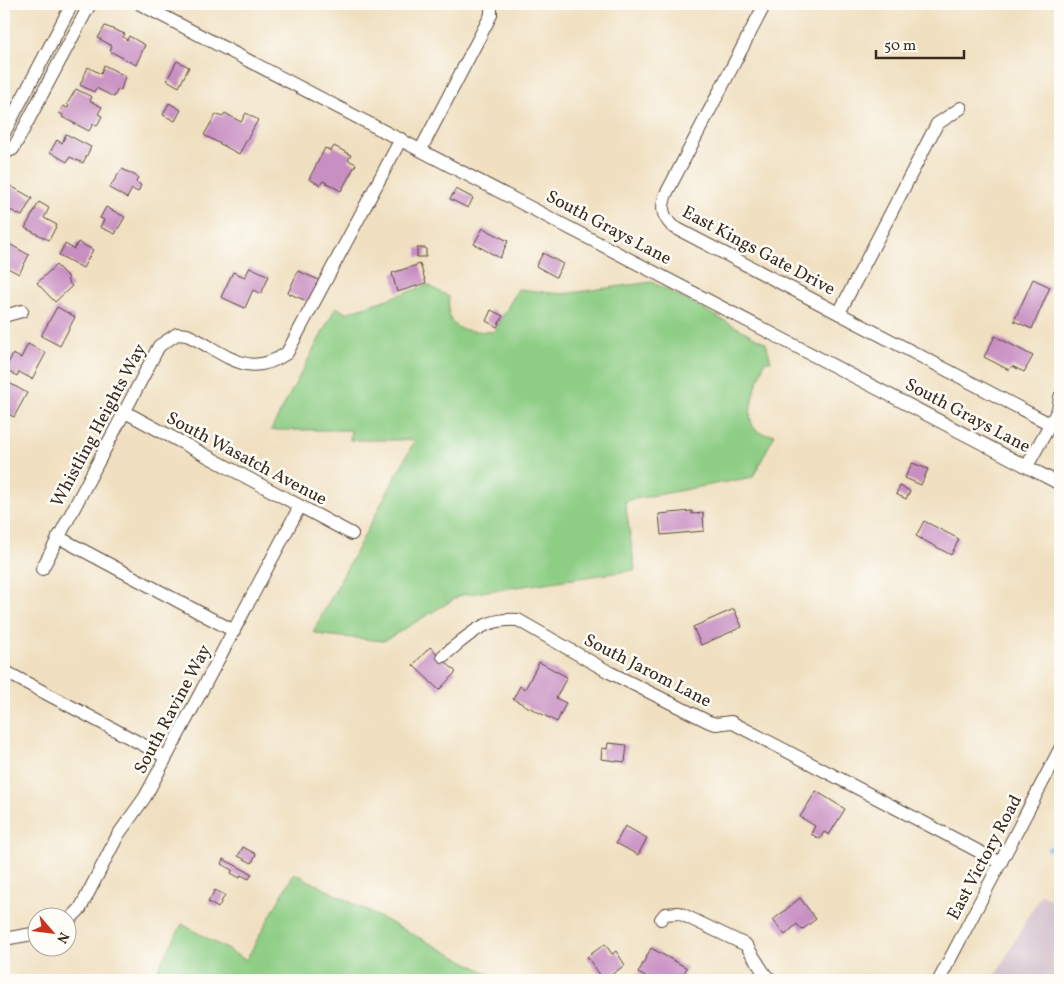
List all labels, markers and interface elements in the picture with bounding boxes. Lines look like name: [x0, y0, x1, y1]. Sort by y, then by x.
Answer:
scale bar: [876, 28, 964, 60]
text: 50 m: [884, 36, 916, 57]
street label: South Grays Lane: [541, 185, 675, 272]
street label: East Kings Gate Drive: [677, 200, 839, 302]
street label: Whistling Heights Way: [46, 339, 153, 512]
street label: South Grays Lane: [900, 373, 1034, 460]
street label: South Wasatch Avenue: [161, 406, 331, 512]
street label: South Jarom Lane: [579, 628, 715, 714]
street label: South Ravine Way: [129, 640, 218, 779]
street label: East Victory Road: [942, 791, 1029, 925]
north arrow: [28, 906, 78, 956]
text: N: [51, 928, 73, 946]

